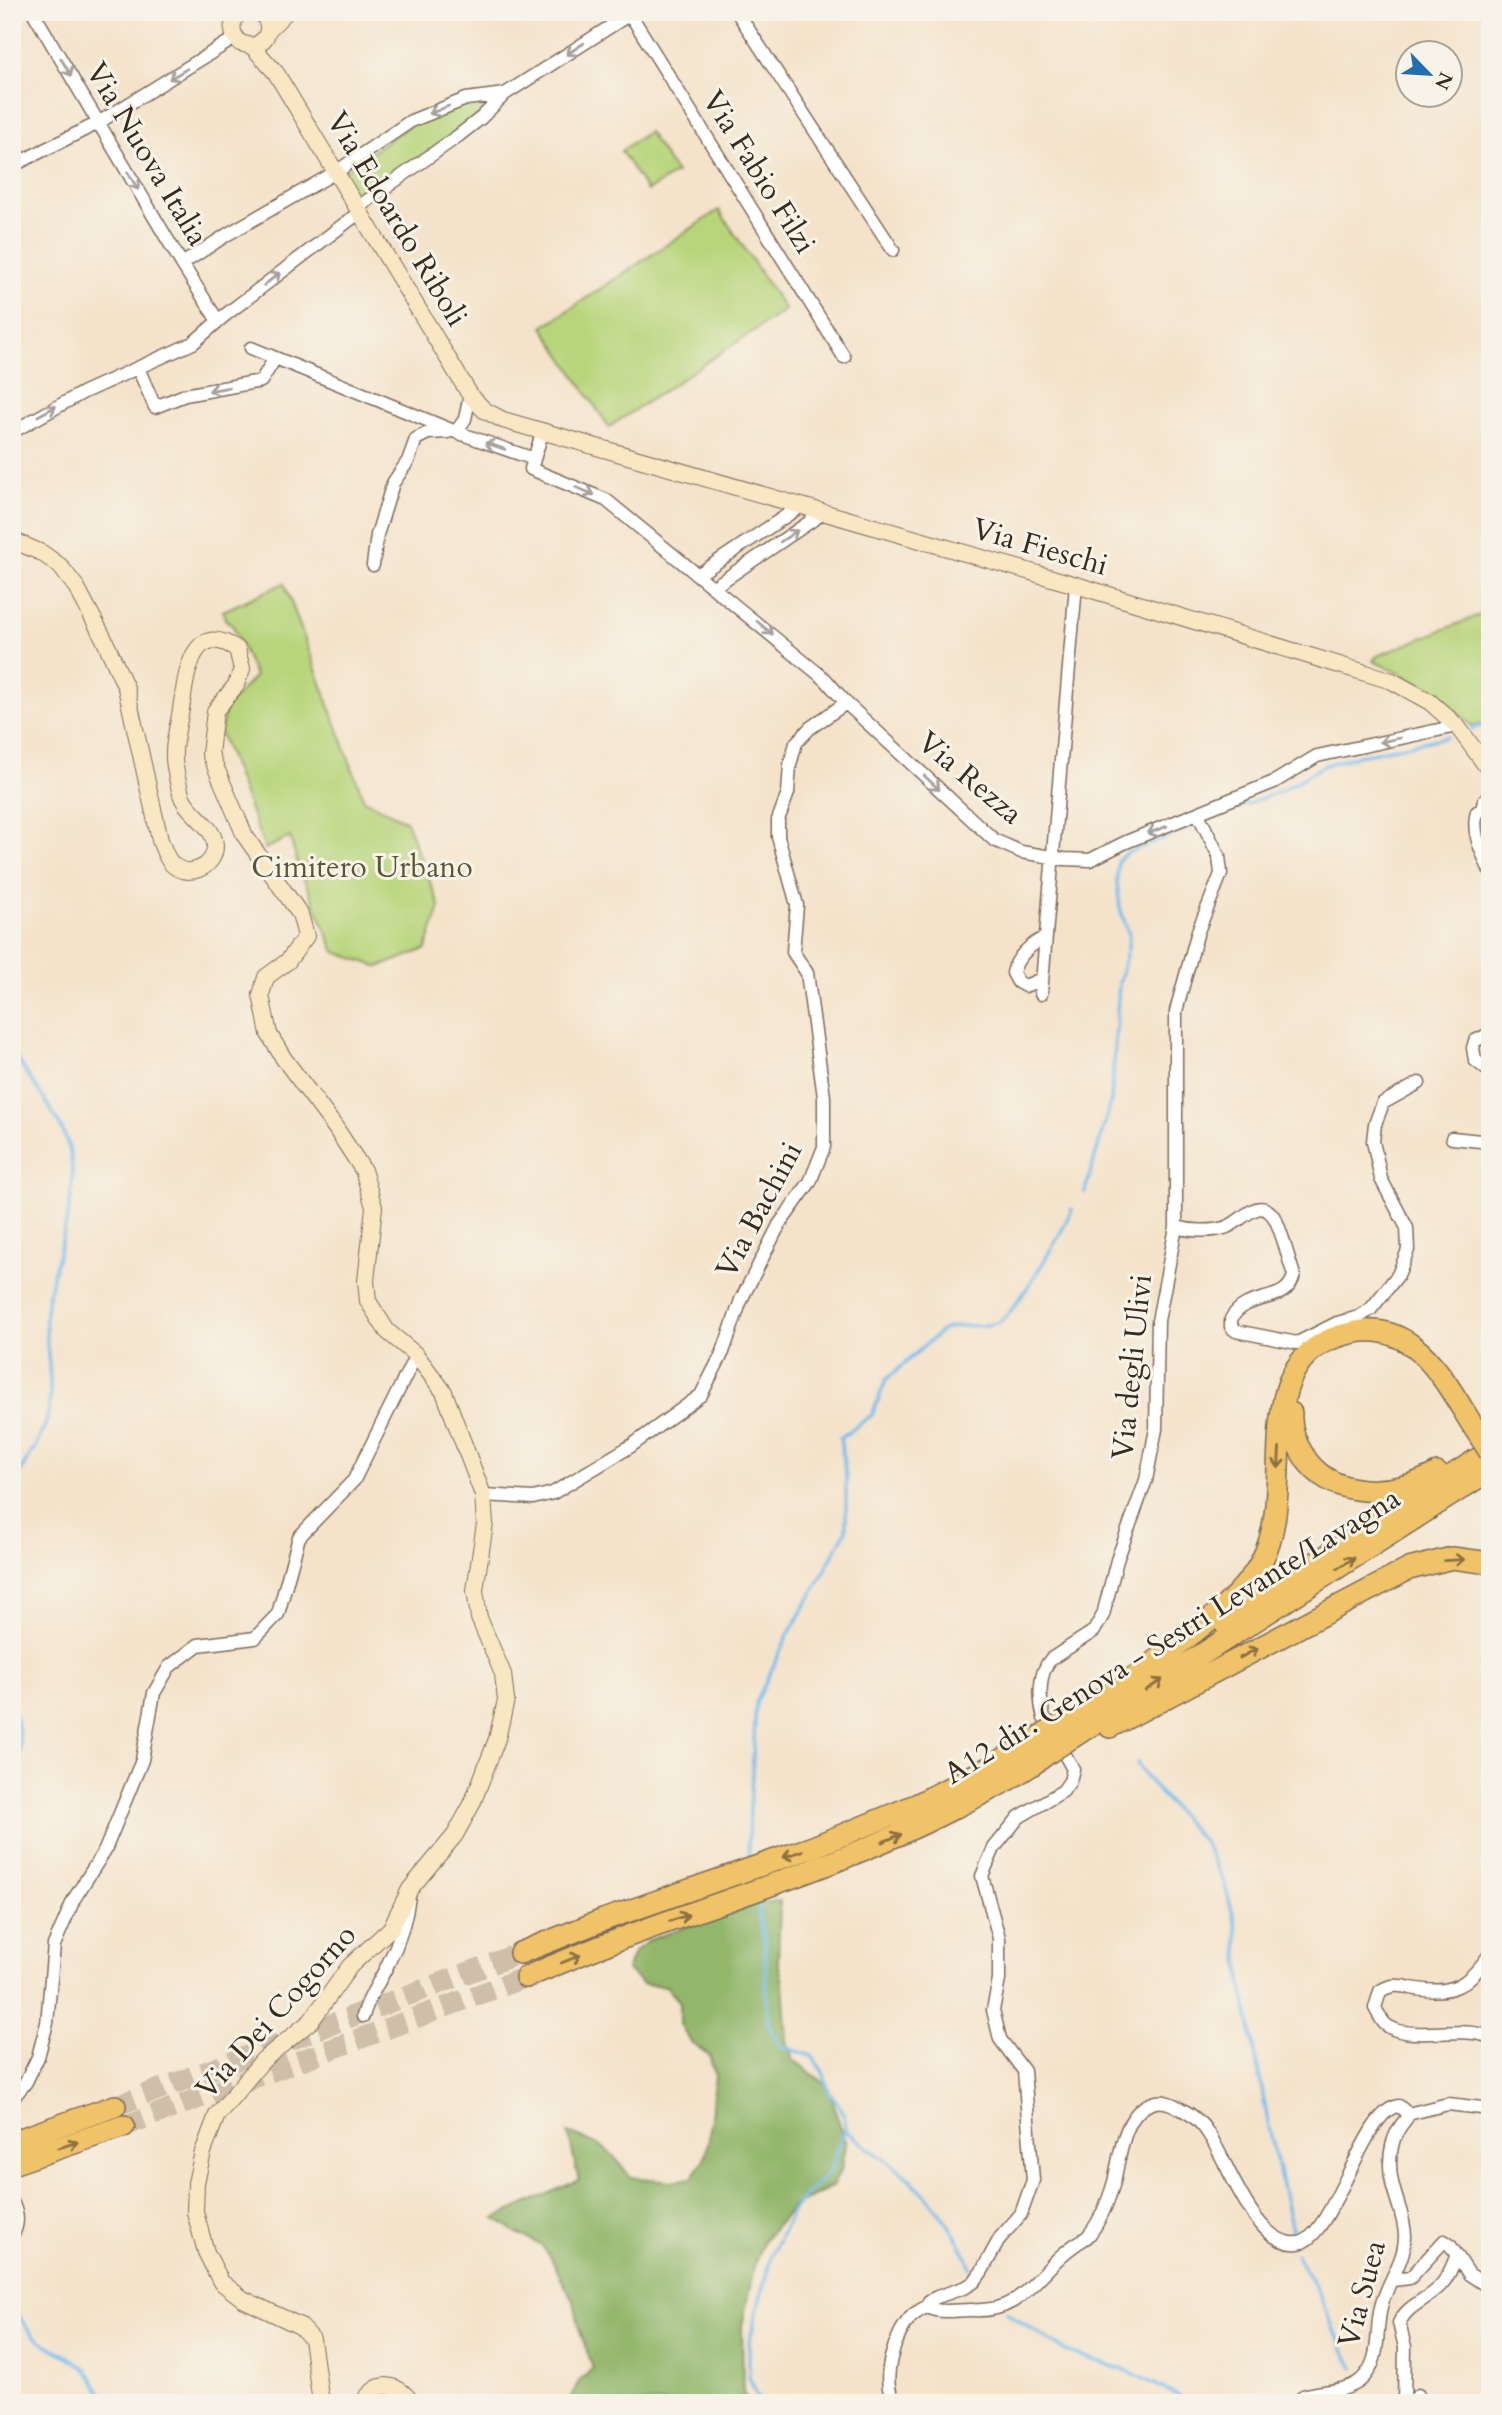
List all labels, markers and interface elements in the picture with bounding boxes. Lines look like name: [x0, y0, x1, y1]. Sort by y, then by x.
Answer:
north arrow: [1394, 38, 1464, 108]
one-way arrow: [566, 42, 586, 56]
street label: Via Nuova Italia: [76, 54, 218, 254]
one-way arrow: [59, 57, 73, 77]
one-way arrow: [168, 68, 188, 82]
text: N: [1428, 68, 1459, 94]
street label: Via Fabio Filzi: [692, 83, 826, 261]
street label: Via Edoardo Riboli: [317, 104, 477, 334]
one-way arrow: [429, 104, 451, 117]
one-way arrow: [126, 171, 140, 191]
one-way arrow: [262, 272, 281, 287]
one-way arrow: [208, 383, 231, 396]
one-way arrow: [37, 404, 57, 418]
one-way arrow: [484, 439, 506, 451]
one-way arrow: [574, 485, 595, 498]
street label: Via Fieschi: [967, 508, 1113, 586]
one-way arrow: [779, 529, 798, 543]
one-way arrow: [756, 621, 774, 636]
street label: Via Rezza: [909, 722, 1031, 834]
one-way arrow: [1379, 734, 1402, 748]
one-way arrow: [923, 774, 940, 791]
one-way arrow: [1146, 825, 1168, 837]
park label: Cimitero Urbano: [251, 847, 473, 888]
street label: Via Bachini: [706, 1135, 812, 1285]
street label: Via degli Ulivi: [1102, 1272, 1162, 1462]
one-way arrow: [1272, 1446, 1285, 1468]
street label: A12 dir. Genova - Sestri Levante/Lavagna: [936, 1478, 1408, 1794]
one-way arrow: [1442, 1553, 1465, 1566]
one-way arrow: [1336, 1555, 1356, 1569]
one-way arrow: [1238, 1646, 1259, 1659]
one-way arrow: [1144, 1677, 1163, 1692]
one-way arrow: [881, 1831, 902, 1844]
one-way arrow: [783, 1849, 805, 1861]
one-way arrow: [668, 1911, 690, 1923]
street label: Via Dei Cogorno: [186, 1916, 366, 2108]
one-way arrow: [559, 1951, 581, 1964]
one-way arrow: [57, 2138, 79, 2150]
street label: Via Suea: [1328, 2236, 1396, 2352]

